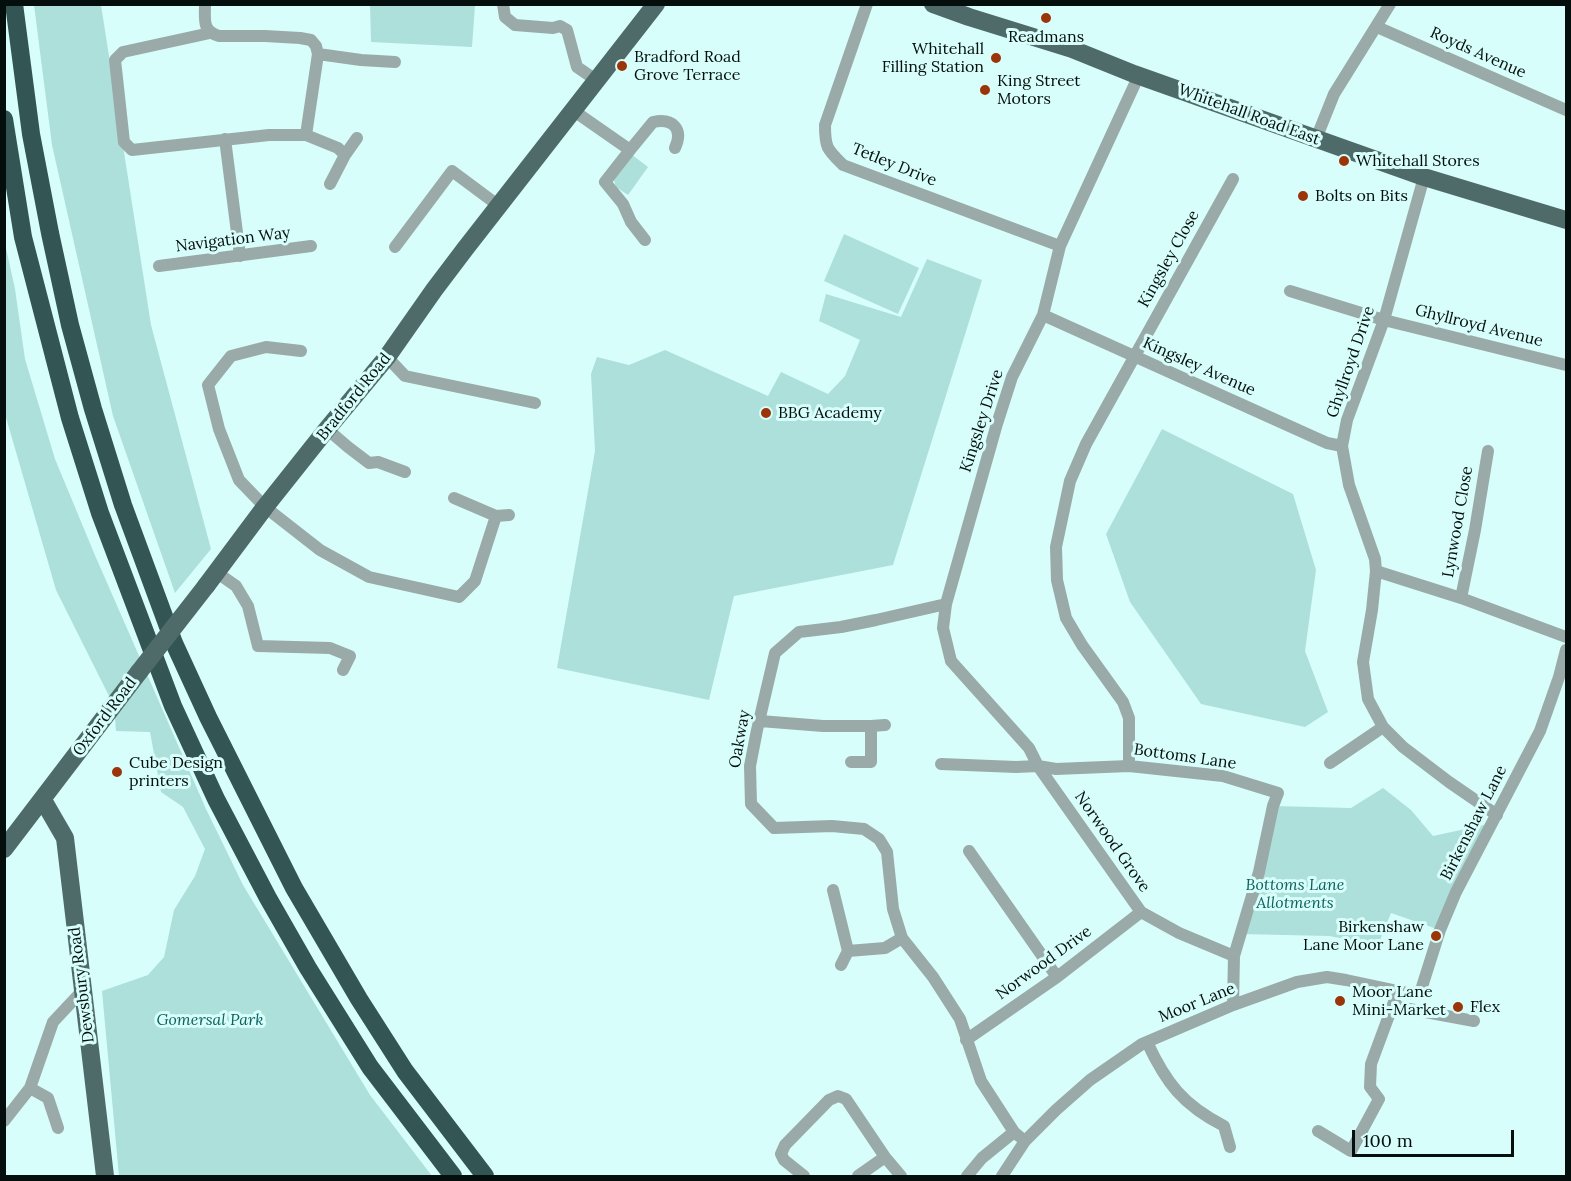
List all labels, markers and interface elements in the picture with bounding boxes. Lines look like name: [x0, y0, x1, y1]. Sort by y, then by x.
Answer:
marker: Readmans: [1039, 11, 1053, 25]
street label: Royds Avenue: [1427, 23, 1529, 83]
place label: Readmans: [1008, 27, 1084, 47]
place label: Whitehall Filling Station: [882, 39, 984, 77]
place label: Bradford Road Grove Terrace: [634, 47, 741, 85]
marker: Whitehall Filling Station: [989, 51, 1003, 65]
marker: Bradford Road Grove Terrace: [615, 59, 629, 73]
place label: King Street Motors: [997, 71, 1081, 109]
street label: Whitehall Road East: [1176, 80, 1322, 150]
marker: King Street Motors: [978, 83, 992, 97]
street label: Tetley Drive: [849, 139, 939, 191]
place label: Whitehall Stores: [1356, 151, 1480, 171]
marker: Whitehall Stores: [1337, 154, 1351, 168]
place label: Bolts on Bits: [1315, 186, 1408, 206]
marker: Bolts on Bits: [1296, 189, 1310, 203]
street label: Kingsley Close: [1134, 207, 1204, 311]
street label: Navigation Way: [174, 223, 292, 257]
street label: Ghyllroyd Avenue: [1413, 301, 1545, 351]
street label: Ghyllroyd Drive: [1323, 304, 1379, 420]
street label: Kingsley Avenue: [1140, 334, 1258, 400]
street label: Bradford Road: [313, 349, 395, 445]
street label: Kingsley Drive: [956, 367, 1008, 475]
place label: BBG Academy: [778, 403, 882, 423]
marker: BBG Academy: [759, 406, 773, 420]
street label: Lynwood Close: [1439, 465, 1477, 579]
street label: Oxford Road: [69, 674, 141, 760]
street label: Oakway: [725, 708, 755, 770]
street label: Bottoms Lane: [1132, 740, 1238, 774]
place label: Cube Design printers: [129, 753, 223, 791]
street label: Birkenshaw Lane: [1437, 762, 1511, 884]
marker: Cube Design printers: [110, 765, 124, 779]
street label: Norwood Grove: [1070, 788, 1154, 896]
park label: Bottoms Lane Allotments: [1246, 875, 1344, 913]
place label: Birkenshaw Lane Moor Lane: [1303, 917, 1424, 955]
street label: Norwood Drive: [992, 922, 1096, 1004]
street label: Dewsbury Road: [65, 926, 99, 1044]
marker: Birkenshaw Lane Moor Lane: [1429, 929, 1443, 943]
street label: Moor Lane: [1156, 979, 1238, 1027]
place label: Moor Lane Mini-Market: [1352, 982, 1446, 1020]
marker: Moor Lane Mini-Market: [1333, 994, 1347, 1008]
place label: Flex: [1470, 997, 1500, 1017]
marker: Flex: [1451, 1000, 1465, 1014]
park label: Gomersal Park: [156, 1010, 264, 1030]
scale bar: [1355, 1118, 1517, 1156]
text: 100 m: [1363, 1129, 1413, 1152]

